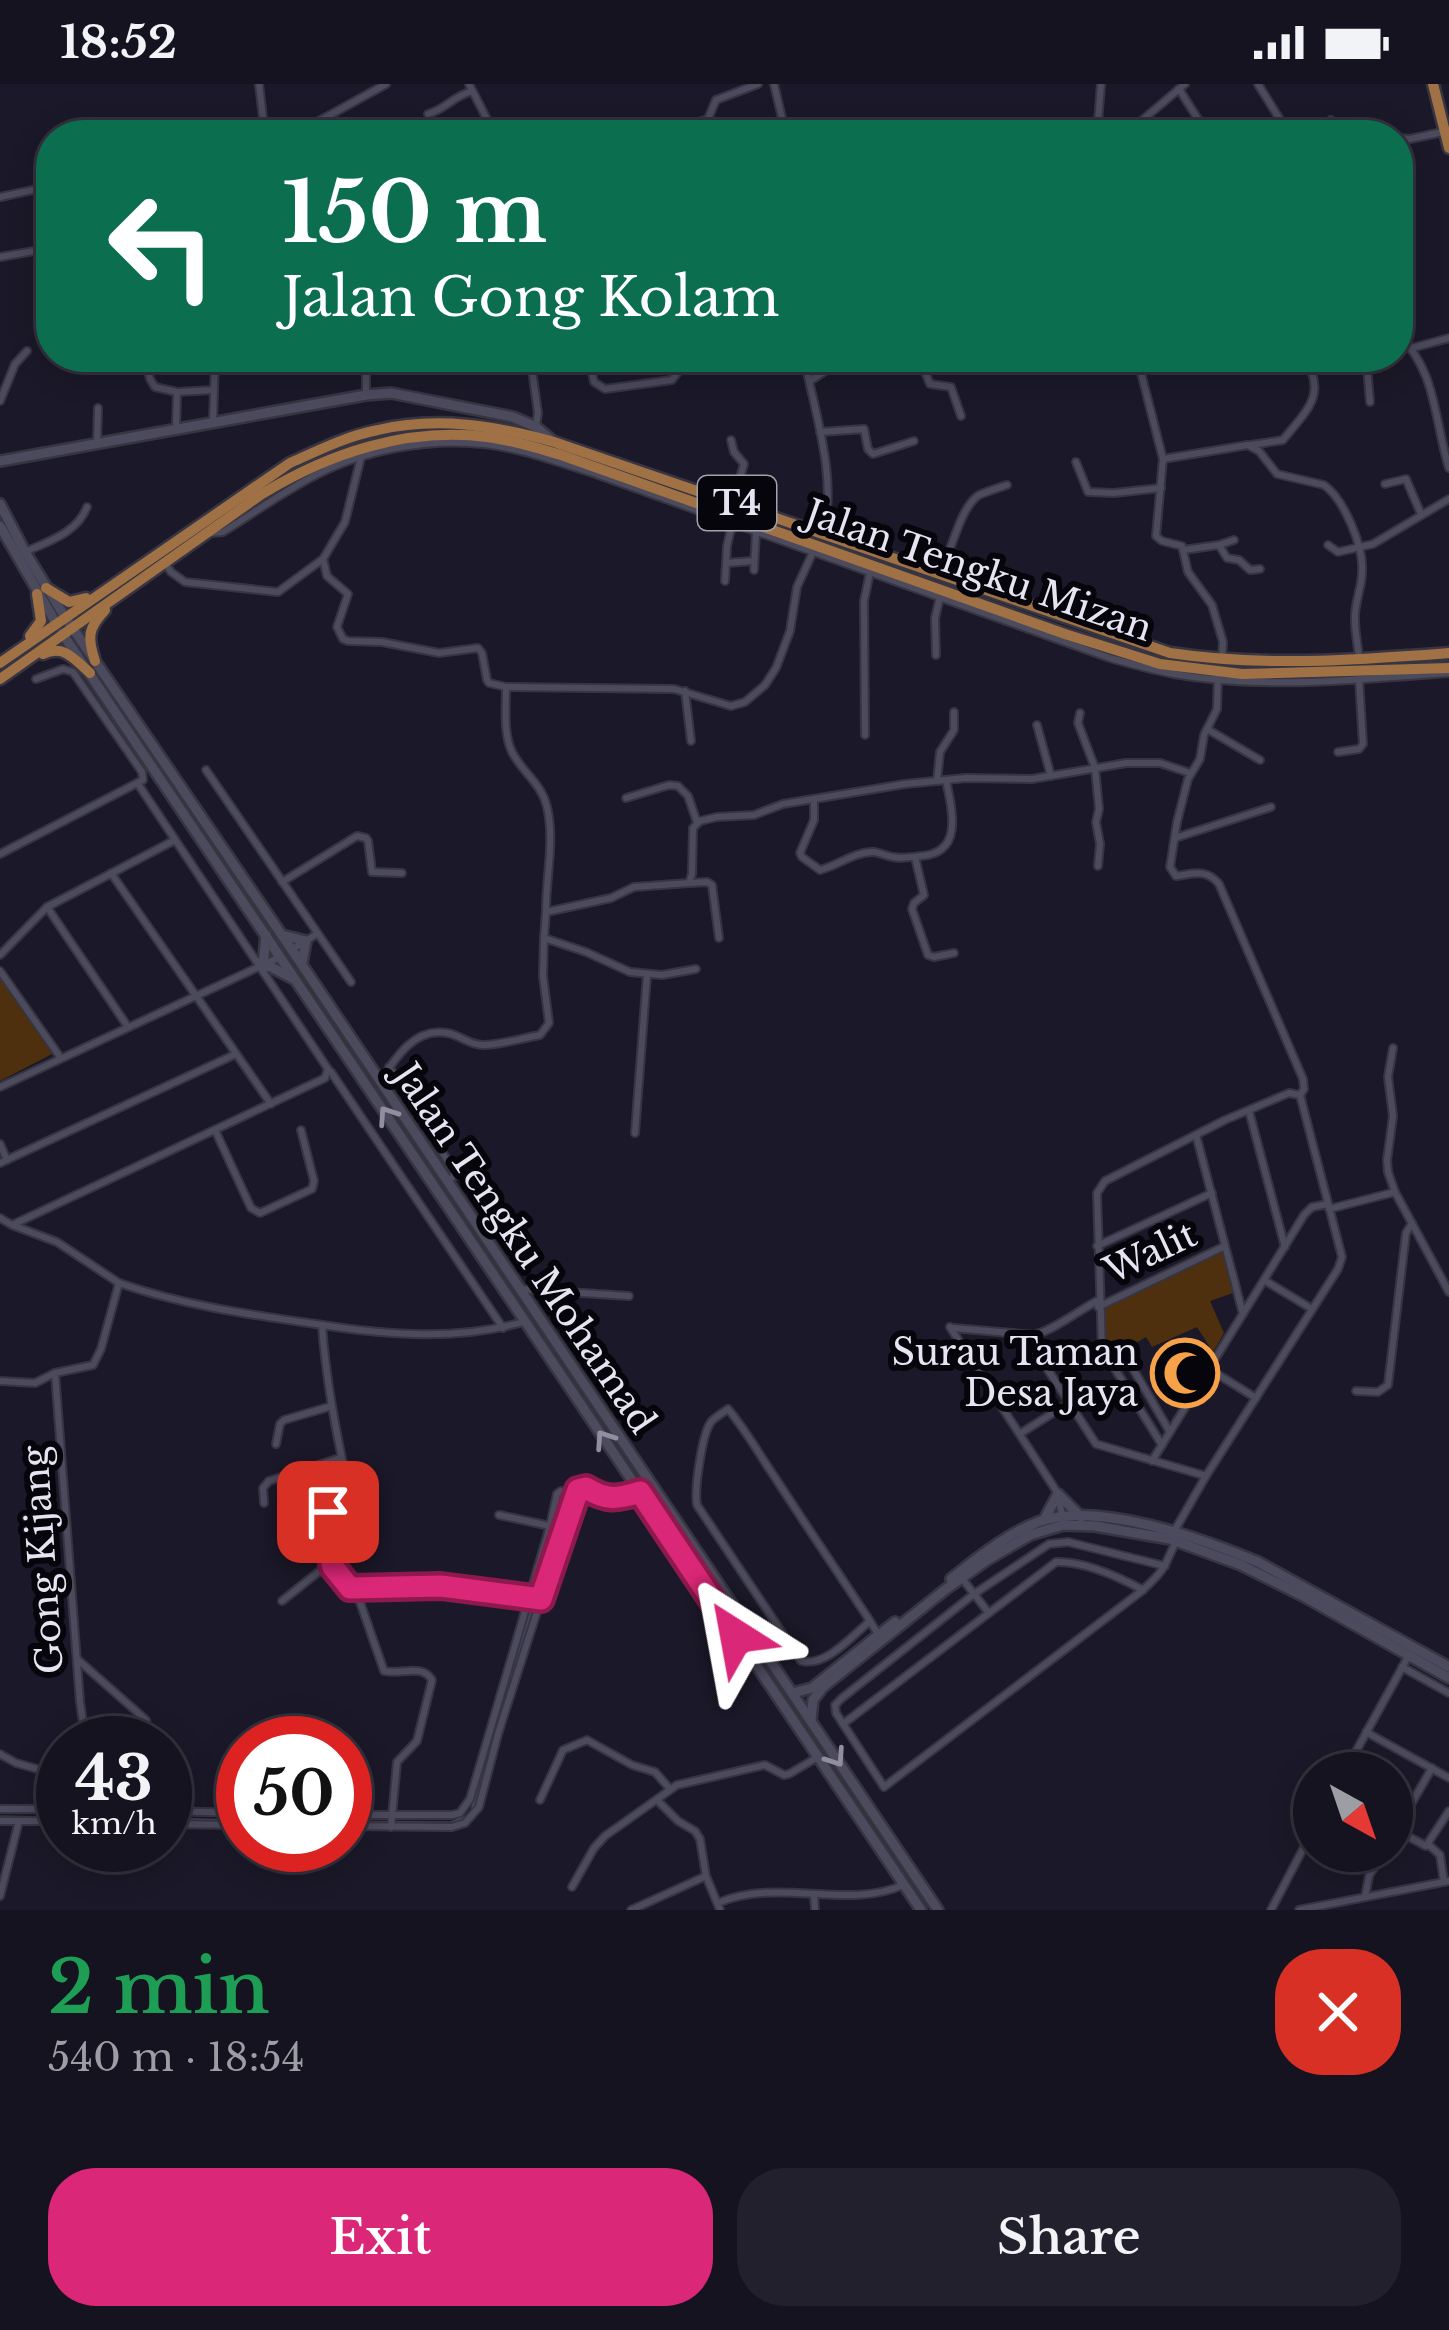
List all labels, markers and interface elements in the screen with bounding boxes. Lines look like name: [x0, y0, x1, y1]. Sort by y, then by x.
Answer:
text: 18:52: [60, 14, 177, 70]
text: 150 m: [282, 161, 547, 265]
icon: left: [84, 168, 240, 324]
text: Jalan Gong Kolam: [282, 264, 780, 331]
road number: T4: [698, 476, 776, 530]
street label: Jalan Tengku Mizan: [796, 489, 1158, 651]
street label: Jalan Tengku Mohamad: [382, 1051, 665, 1442]
one-way arrow: [379, 1106, 401, 1128]
street label: Walit: [1096, 1211, 1204, 1294]
place label: Surau Taman Desa Jaya: [892, 1330, 1138, 1416]
mosque icon: Surau Taman Desa Jaya: [1150, 1338, 1220, 1408]
one-way arrow: [597, 1430, 619, 1452]
street label: Gong Kijang: [12, 1444, 73, 1676]
pin: [277, 1461, 379, 1563]
icon: arrive: [295, 1479, 361, 1545]
position arrow: [673, 1573, 799, 1699]
speed limit sign: 50: [216, 1716, 372, 1872]
text: 43: [75, 1742, 153, 1816]
one-way arrow: [822, 1744, 844, 1766]
north arrow: [1293, 1752, 1413, 1872]
map controls: [1293, 1752, 1413, 1872]
text: km/h: [71, 1805, 157, 1842]
text: 2 min: [48, 1943, 270, 2032]
button: close: [1275, 1949, 1401, 2075]
text: 540 m · 18:54: [48, 2033, 304, 2082]
button: Exit: [48, 2168, 713, 2306]
button: Share: [737, 2168, 1401, 2306]

